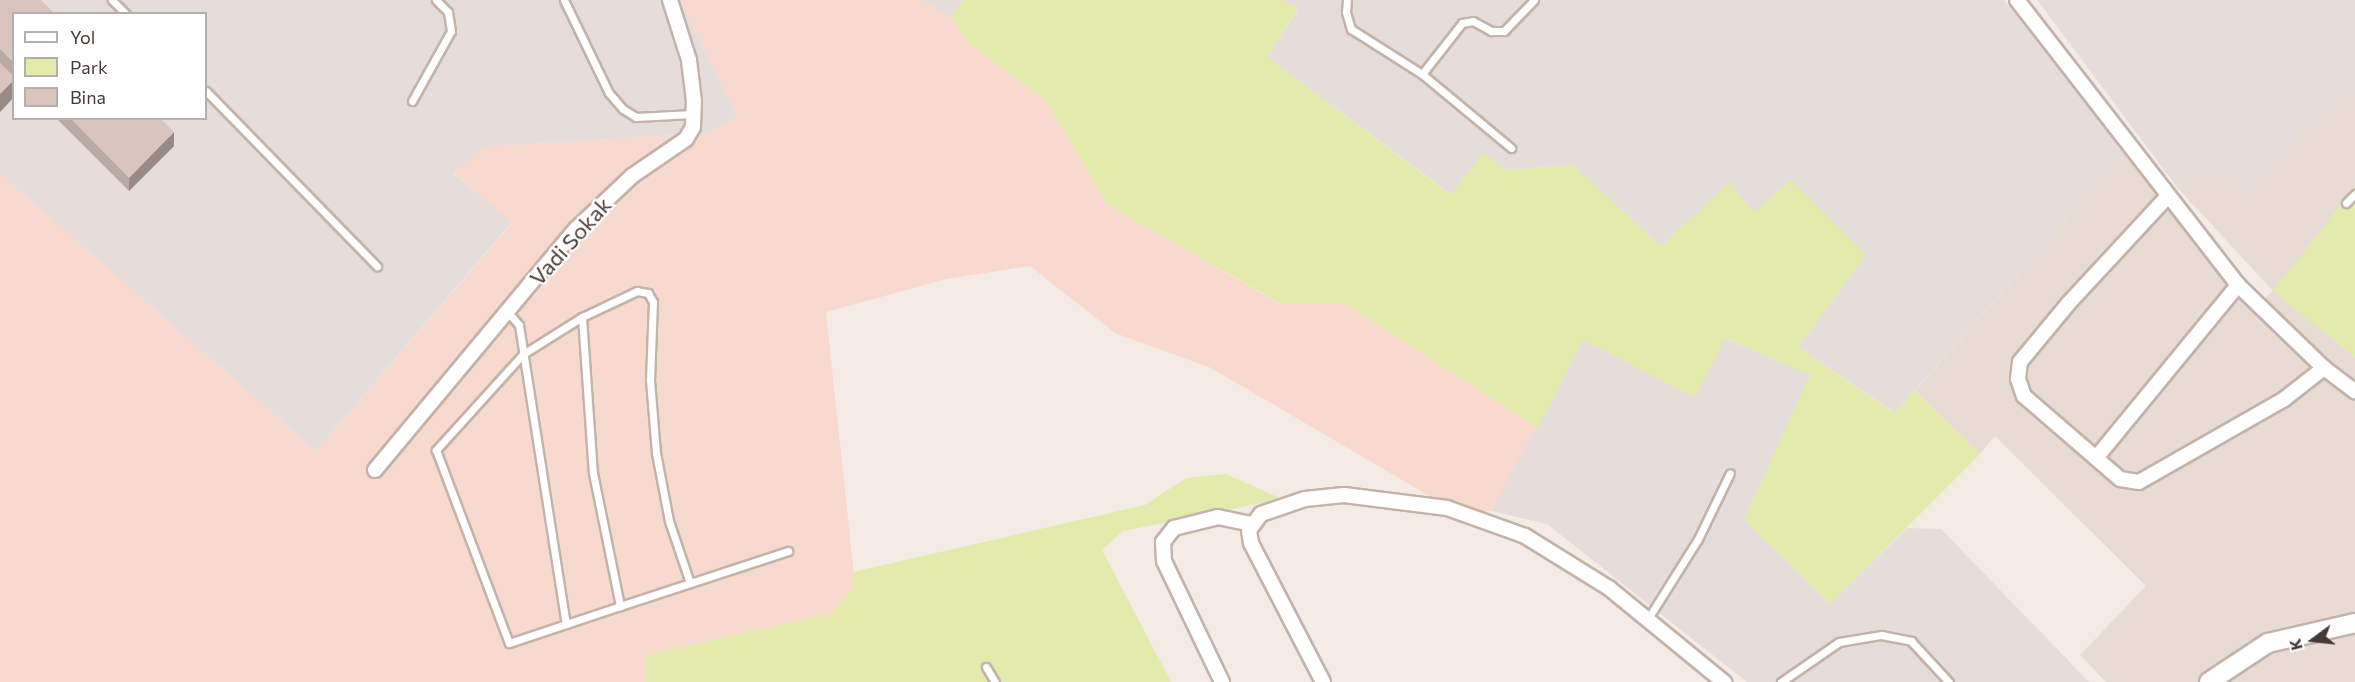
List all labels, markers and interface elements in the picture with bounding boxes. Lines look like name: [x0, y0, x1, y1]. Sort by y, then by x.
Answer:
legend: [12, 12, 207, 120]
text: Yol: [70, 26, 95, 48]
text: Park: [70, 56, 108, 78]
text: Bina: [70, 86, 106, 108]
street label: Vadi Sokak: [524, 192, 616, 290]
north arrow: [2283, 610, 2343, 670]
text: K: [2285, 637, 2306, 653]

